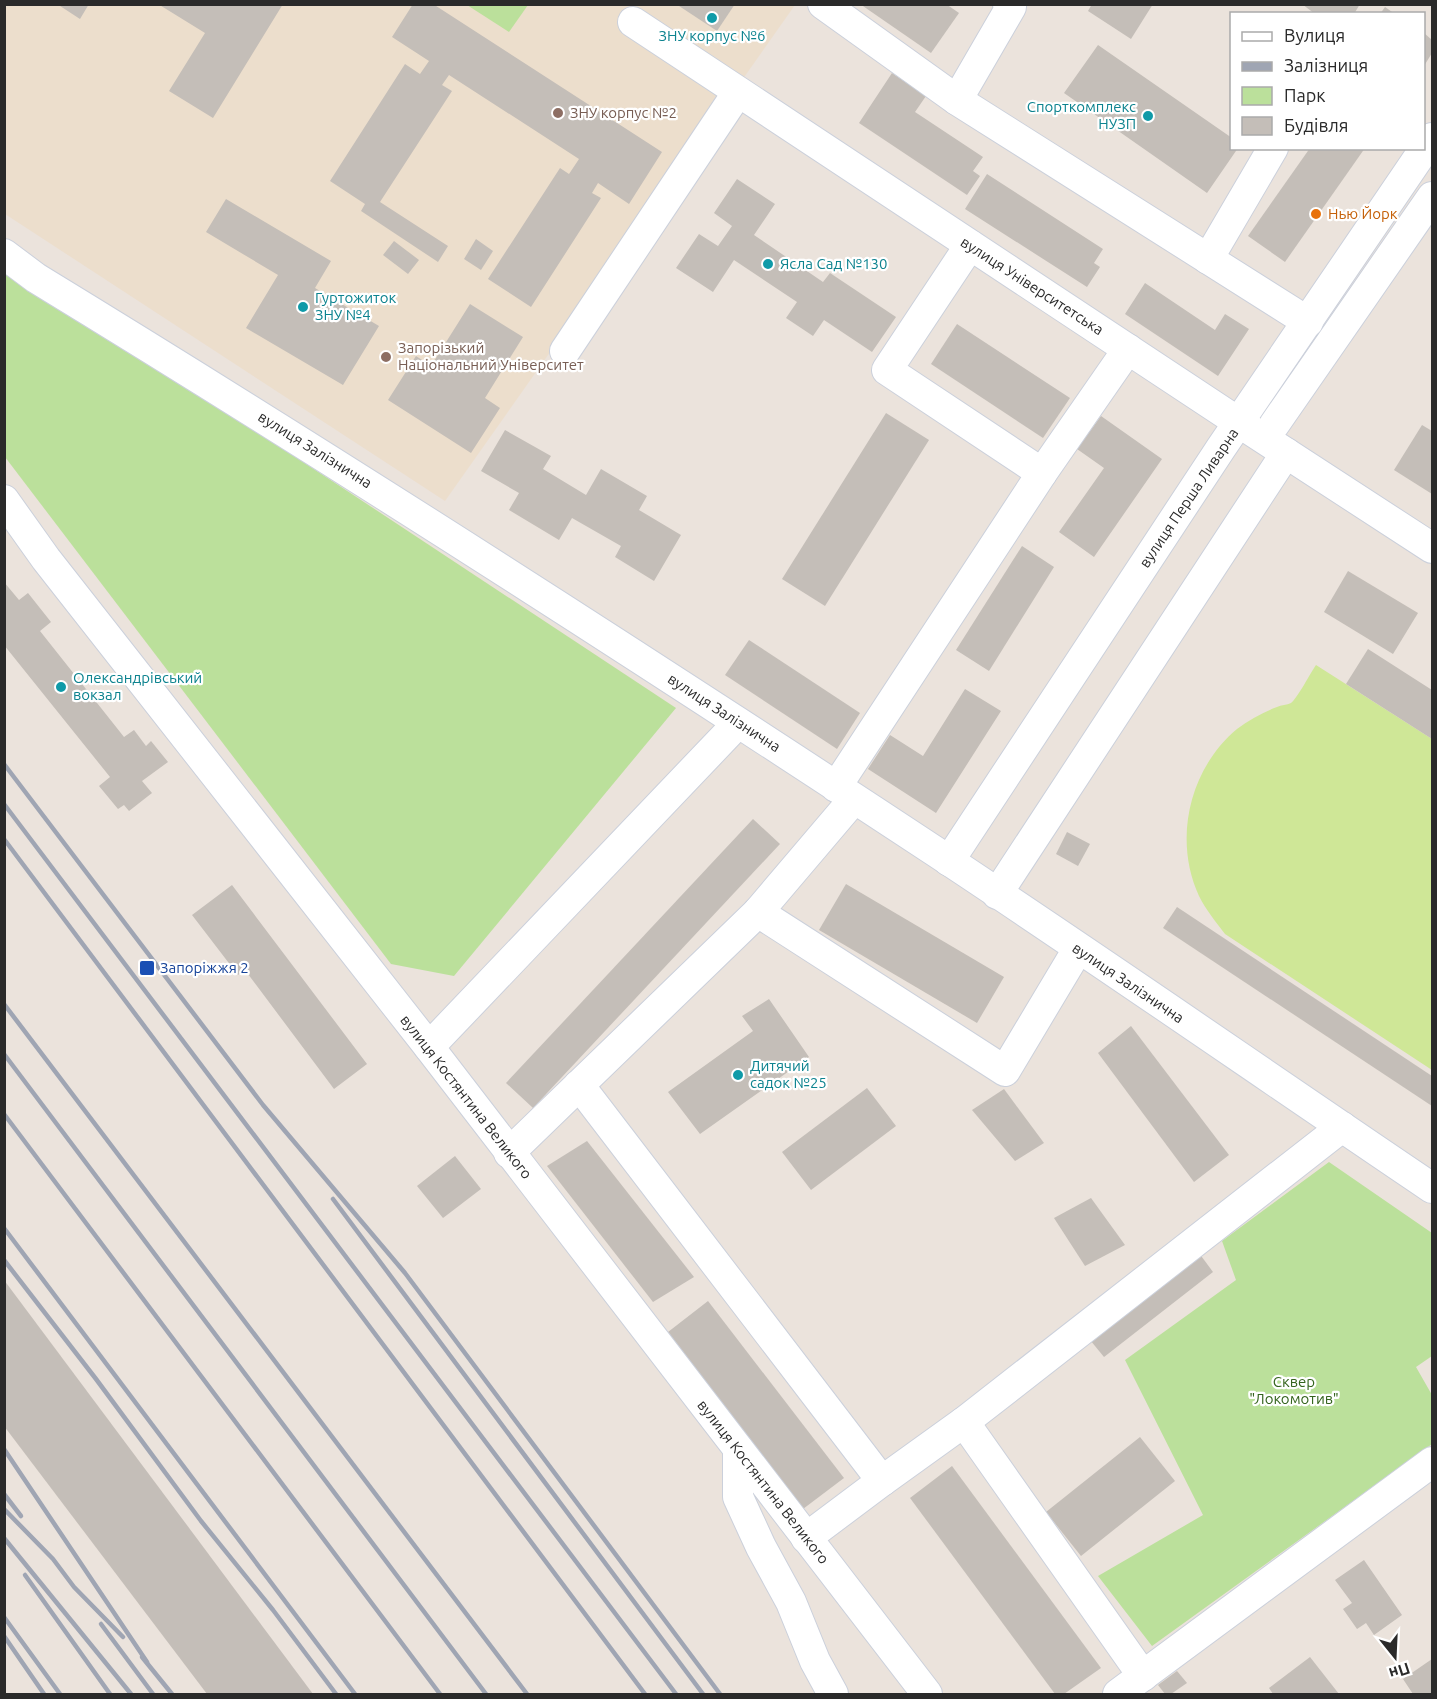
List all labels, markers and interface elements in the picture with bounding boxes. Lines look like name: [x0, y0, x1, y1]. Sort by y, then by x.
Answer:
marker: ЗНУ корпус №6: [705, 11, 719, 25]
legend: [1230, 12, 1425, 150]
text: Вулиця: [1284, 25, 1345, 45]
place label: ЗНУ корпус №6: [659, 27, 765, 44]
text: Залізниця: [1284, 55, 1368, 75]
text: Парк: [1284, 85, 1325, 105]
place label: Спорткомплекс НУЗП: [1027, 98, 1136, 132]
place label: ЗНУ корпус №2: [570, 104, 677, 121]
marker: ЗНУ корпус №2: [551, 106, 565, 120]
marker: Спорткомплекс НУЗП: [1141, 109, 1155, 123]
text: Будівля: [1284, 115, 1349, 135]
place label: Нью Йорк: [1328, 205, 1398, 222]
marker: Нью Йорк: [1309, 207, 1323, 221]
street label: вулиця Університетська: [958, 233, 1107, 338]
place label: Ясла Сад №130: [780, 255, 888, 272]
marker: Ясла Сад №130: [761, 257, 775, 271]
place label: Гуртожиток ЗНУ №4: [315, 289, 396, 323]
marker: Гуртожиток ЗНУ №4: [296, 300, 310, 314]
place label: Запорізький Національний Університет: [398, 339, 584, 373]
marker: Запорізький Національний Університет: [379, 350, 393, 364]
street label: вулиця Залізнична: [255, 408, 375, 491]
street label: вулиця Перша Ливарна: [1136, 425, 1242, 571]
place label: Олександрівський вокзал: [73, 669, 202, 703]
street label: вулиця Залізнична: [665, 670, 784, 755]
marker: Олександрівський вокзал: [54, 680, 68, 694]
street label: вулиця Залізнична: [1069, 939, 1187, 1026]
marker: Запоріжжя 2: [138, 959, 156, 977]
place label: Запоріжжя 2: [160, 959, 249, 976]
street label: вулиця Костянтина Великого: [397, 1011, 536, 1182]
place label: Дитячий садок №25: [750, 1057, 827, 1091]
marker: Дитячий садок №25: [731, 1068, 745, 1082]
park label: Сквер "Локомотив": [1249, 1373, 1339, 1407]
street label: вулиця Костянтина Великого: [694, 1396, 833, 1567]
north arrow: [1365, 1627, 1425, 1687]
text: Пн: [1387, 1659, 1412, 1683]

